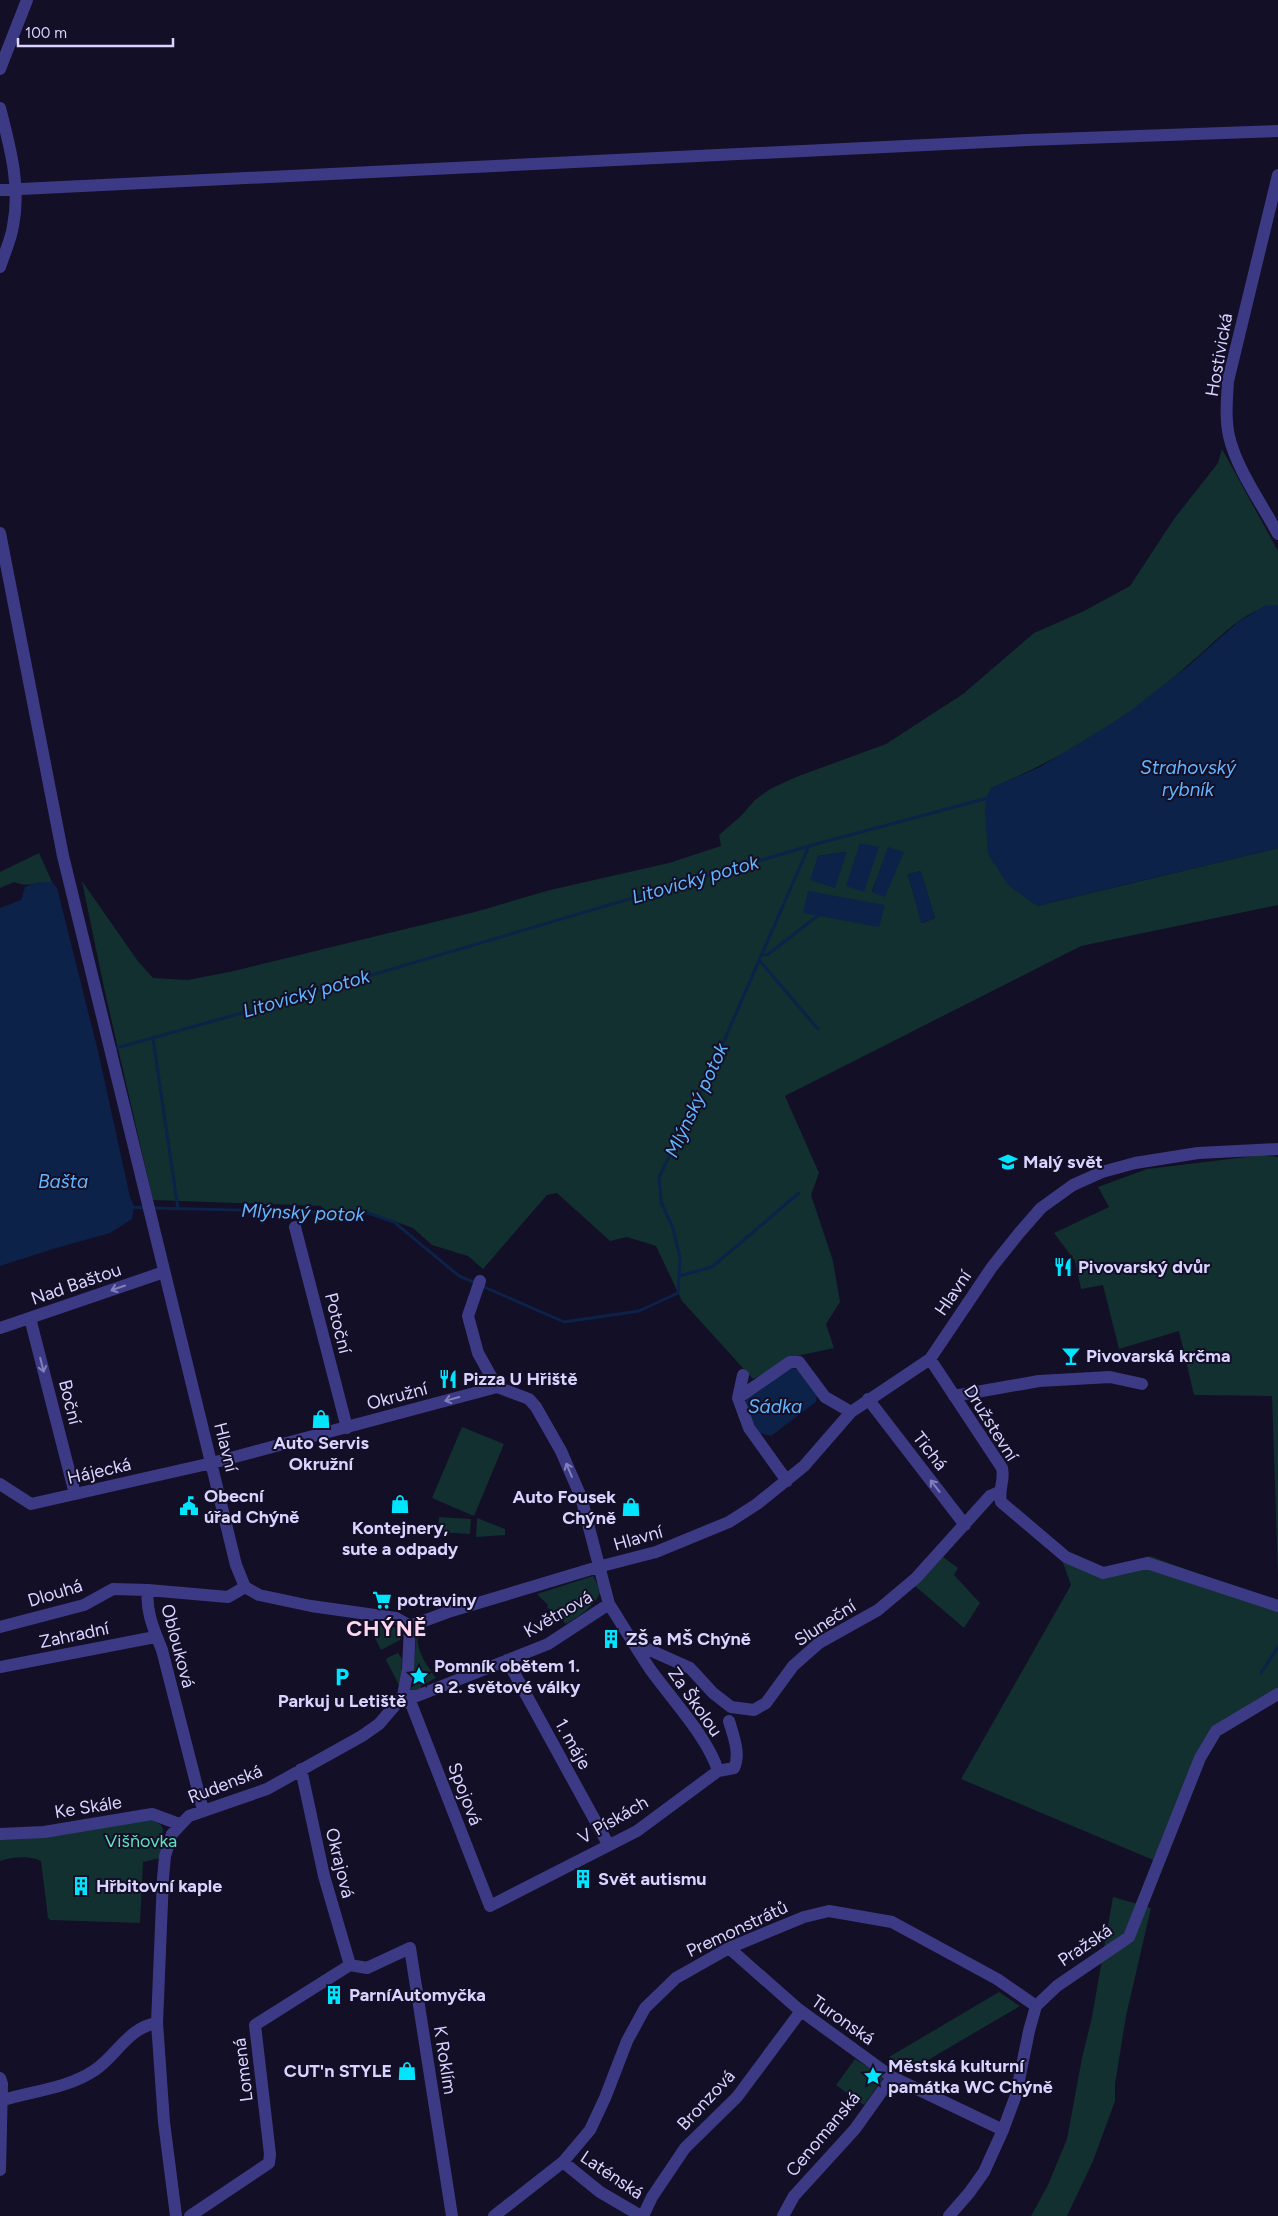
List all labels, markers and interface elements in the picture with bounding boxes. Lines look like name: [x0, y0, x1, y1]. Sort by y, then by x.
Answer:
scale bar: [18, 15, 172, 47]
text: 100 m: [25, 24, 67, 42]
street label: Hostivická: [1201, 312, 1237, 398]
water label: Strahovský rybník: [1140, 756, 1237, 801]
water label: Litovický potok: [629, 850, 762, 909]
water label: Litovický potok: [240, 964, 373, 1023]
water label: Mlýnský potok: [660, 1039, 733, 1161]
school or university icon: Malý svět: [997, 1151, 1019, 1173]
place label: Malý svět: [1023, 1151, 1103, 1173]
water label: Bašta: [38, 1170, 88, 1193]
water label: Mlýnský potok: [241, 1199, 366, 1226]
restaurant icon: Pivovarský dvůr: [1052, 1256, 1074, 1278]
place label: Pivovarský dvůr: [1078, 1256, 1210, 1278]
street label: Nad Baštou: [28, 1258, 124, 1310]
street label: Hlavní: [930, 1265, 977, 1320]
one-way arrow: [110, 1284, 126, 1293]
street label: Potoční: [320, 1290, 356, 1356]
bar icon: Pivovarská krčma: [1060, 1345, 1082, 1367]
place label: Pivovarská krčma: [1086, 1345, 1231, 1367]
one-way arrow: [38, 1357, 48, 1373]
restaurant icon: Pizza U Hřiště: [437, 1368, 459, 1390]
place label: Pizza U Hřiště: [463, 1368, 578, 1390]
street label: Boční: [54, 1377, 86, 1427]
street label: Okružní: [364, 1377, 431, 1415]
street label: Družstevní: [959, 1381, 1023, 1466]
one-way arrow: [444, 1394, 460, 1404]
water label: Sádka: [748, 1395, 802, 1418]
shop icon: Auto Servis Okružní: [310, 1408, 332, 1430]
street label: Hlavní: [209, 1420, 243, 1475]
street label: Tichá: [908, 1427, 952, 1475]
place label: Auto Servis Okružní: [273, 1432, 369, 1475]
street label: Hájecká: [65, 1453, 133, 1489]
one-way arrow: [563, 1463, 573, 1478]
one-way arrow: [930, 1480, 941, 1493]
place label: Obecní úřad Chýně: [204, 1485, 299, 1528]
place label: Auto Fousek Chýně: [513, 1486, 616, 1529]
shop icon: Kontejnery, sute a odpady: [389, 1493, 411, 1515]
public building icon: Obecní úřad Chýně: [178, 1495, 200, 1517]
shop icon: Auto Fousek Chýně: [620, 1496, 642, 1518]
place label: Kontejnery, sute a odpady: [342, 1517, 459, 1560]
street label: Hlavní: [611, 1520, 666, 1555]
street label: Dlouhá: [25, 1574, 85, 1612]
street label: Květnová: [520, 1586, 596, 1642]
supermarket icon: potraviny: [371, 1589, 393, 1611]
place label: potraviny: [397, 1589, 477, 1611]
street label: Sluneční: [790, 1595, 861, 1651]
street label: Oblouková: [156, 1602, 200, 1690]
district label: CHÝNĚ: [346, 1615, 428, 1642]
street label: Zahradní: [37, 1617, 112, 1653]
building icon: ZŠ a MŠ Chýně: [600, 1628, 622, 1650]
place label: ZŠ a MŠ Chýně: [626, 1628, 751, 1650]
place label: Pomník obětem 1. a 2. světové války: [434, 1655, 581, 1698]
street label: Za Školou: [663, 1663, 727, 1741]
place icon: Pomník obětem 1. a 2. světové války: [408, 1665, 430, 1687]
parking icon: Parkuj u Letiště: [331, 1666, 353, 1688]
place label: Parkuj u Letiště: [278, 1690, 406, 1712]
street label: 1. máje: [550, 1715, 596, 1773]
street label: Spojová: [443, 1759, 487, 1829]
street label: Rudenská: [185, 1760, 265, 1808]
street label: Ke Skále: [53, 1791, 123, 1823]
street label: V Pískách: [574, 1791, 652, 1849]
street label: Okrajová: [321, 1826, 359, 1900]
park label: Višňovka: [105, 1830, 177, 1852]
building icon: Svět autismu: [572, 1868, 594, 1890]
place label: Svět autismu: [598, 1868, 707, 1890]
building icon: Hřbitovní kaple: [70, 1875, 92, 1897]
place label: Hřbitovní kaple: [96, 1875, 222, 1897]
street label: Premonstrátů: [683, 1896, 791, 1962]
street label: Pražská: [1054, 1919, 1116, 1971]
building icon: ParníAutomyčka: [323, 1984, 345, 2006]
place label: ParníAutomyčka: [349, 1984, 486, 2006]
street label: Turonská: [807, 1990, 879, 2050]
street label: K Roklím: [429, 2024, 461, 2096]
street label: Lomená: [228, 2037, 258, 2103]
place label: Městská kulturní památka WC Chýně: [888, 2055, 1053, 2098]
place label: CUT'n STYLE: [284, 2060, 392, 2082]
shop icon: CUT'n STYLE: [396, 2060, 418, 2082]
street label: Bronzová: [672, 2065, 740, 2135]
place icon: Městská kulturní památka WC Chýně: [862, 2065, 884, 2087]
street label: Cenomanská: [781, 2087, 865, 2181]
street label: Laténská: [576, 2146, 648, 2204]

